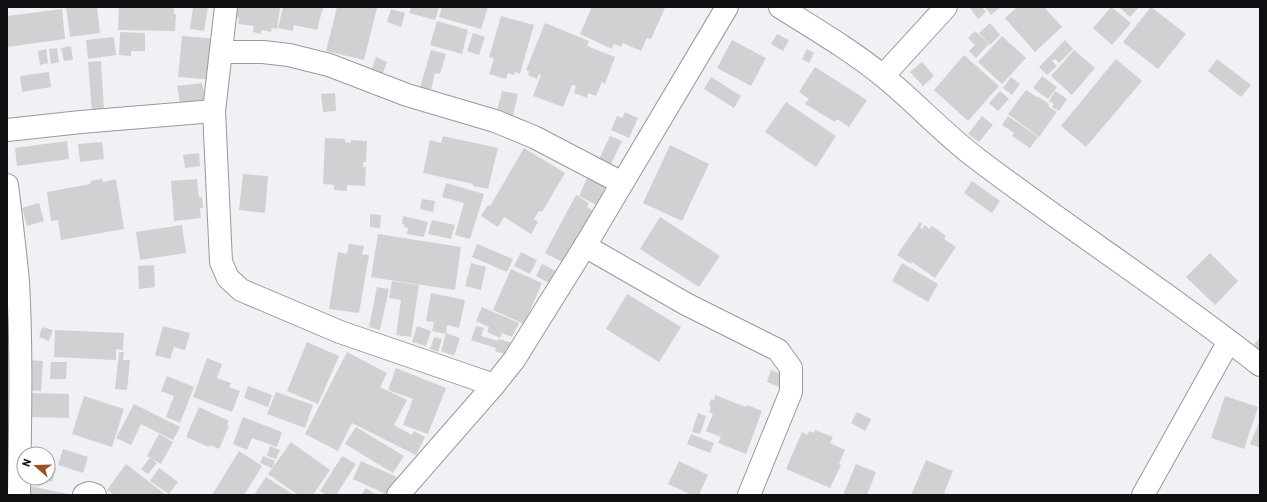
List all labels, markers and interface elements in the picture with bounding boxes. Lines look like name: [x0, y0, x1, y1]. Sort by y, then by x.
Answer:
north arrow: [16, 446, 56, 486]
text: N: [19, 457, 33, 468]

